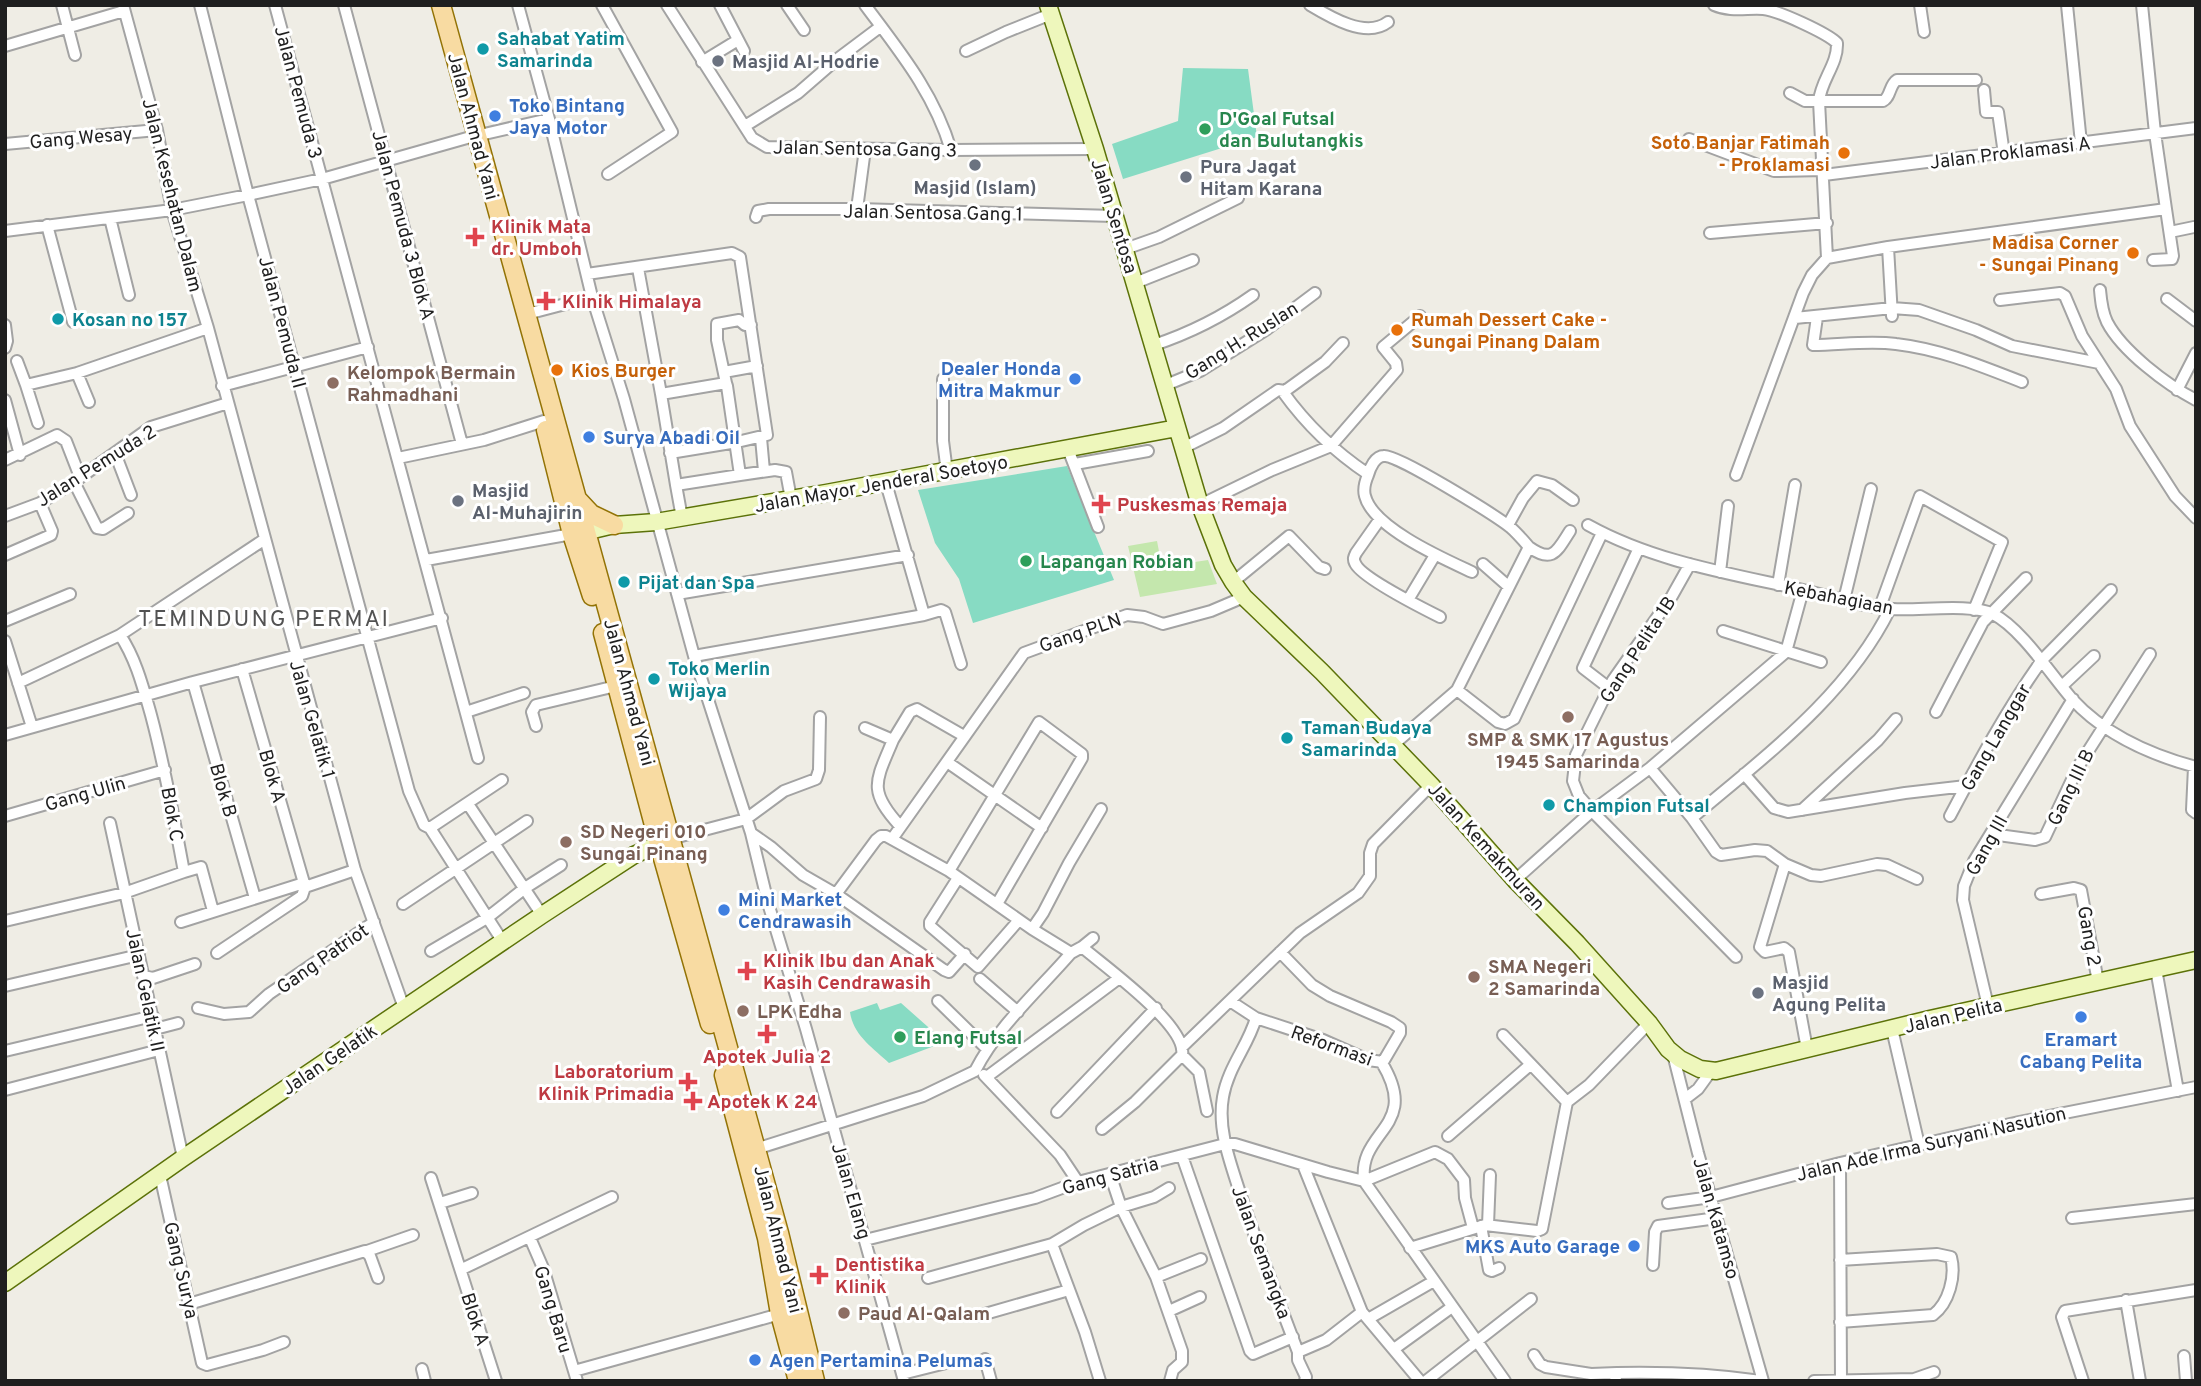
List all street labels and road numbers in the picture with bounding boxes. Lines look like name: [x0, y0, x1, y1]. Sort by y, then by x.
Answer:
street label: Jalan Pemuda 3: [268, 24, 326, 162]
street label: Jalan Ahmad Yani: [441, 50, 503, 203]
street label: Jalan Kesehatan Dalam: [135, 96, 207, 295]
street label: Gang Wesay: [29, 123, 134, 155]
street label: Jalan Pemuda 3 Blok A: [365, 128, 439, 323]
street label: Jalan Proklamasi A: [1928, 132, 2092, 176]
street label: Jalan Sentosa Gang 3: [773, 136, 957, 164]
street label: Jalan Sentosa: [1084, 156, 1142, 277]
street label: Jalan Sentosa Gang 1: [843, 200, 1023, 228]
street label: Jalan Pemuda II: [252, 254, 310, 391]
street label: Gang H. Ruslan: [1181, 297, 1303, 386]
street label: Jalan Pemuda 2: [33, 420, 161, 513]
street label: Jalan Mayor Jenderal Soetoyo: [753, 451, 1010, 519]
street label: Kebahagiaan: [1782, 577, 1895, 621]
street label: Gang Pelita 1B: [1595, 592, 1682, 708]
street label: Gang PLN: [1036, 609, 1125, 659]
street label: Jalan Ahmad Yani: [597, 616, 659, 769]
street label: Jalan Gelatik 1: [283, 658, 339, 781]
street label: Gang Langgar: [1956, 679, 2038, 796]
street label: Gang III B: [2043, 746, 2101, 830]
street label: Blok A: [252, 747, 290, 806]
street label: Blok B: [203, 761, 241, 820]
street label: Gang Ulin: [42, 772, 129, 818]
street label: Jalan Kemakmuran: [1422, 778, 1549, 916]
street label: Blok C: [154, 785, 188, 843]
street label: Gang III: [1961, 812, 2014, 880]
street label: Gang 2: [2071, 904, 2105, 969]
street label: Gang Patriot: [272, 919, 374, 1000]
street label: Jalan Gelatik II: [119, 926, 169, 1054]
street label: Jalan Pelita: [1902, 994, 2005, 1040]
street label: Jalan Gelatik: [278, 1020, 383, 1101]
street label: Reformasi: [1287, 1021, 1376, 1073]
street label: Jalan Ade Irma Suryani Nasution: [1794, 1102, 2069, 1188]
street label: Jalan Elang: [825, 1141, 875, 1242]
street label: Gang Satria: [1060, 1153, 1161, 1201]
street label: Jalan Katamso: [1686, 1155, 1744, 1282]
street label: Jalan Ahmad Yani: [747, 1163, 807, 1316]
street label: Jalan Semangka: [1225, 1183, 1295, 1323]
street label: Gang Surya: [157, 1220, 203, 1321]
street label: Gang Baru: [527, 1263, 577, 1356]
street label: Blok A: [454, 1290, 494, 1349]

